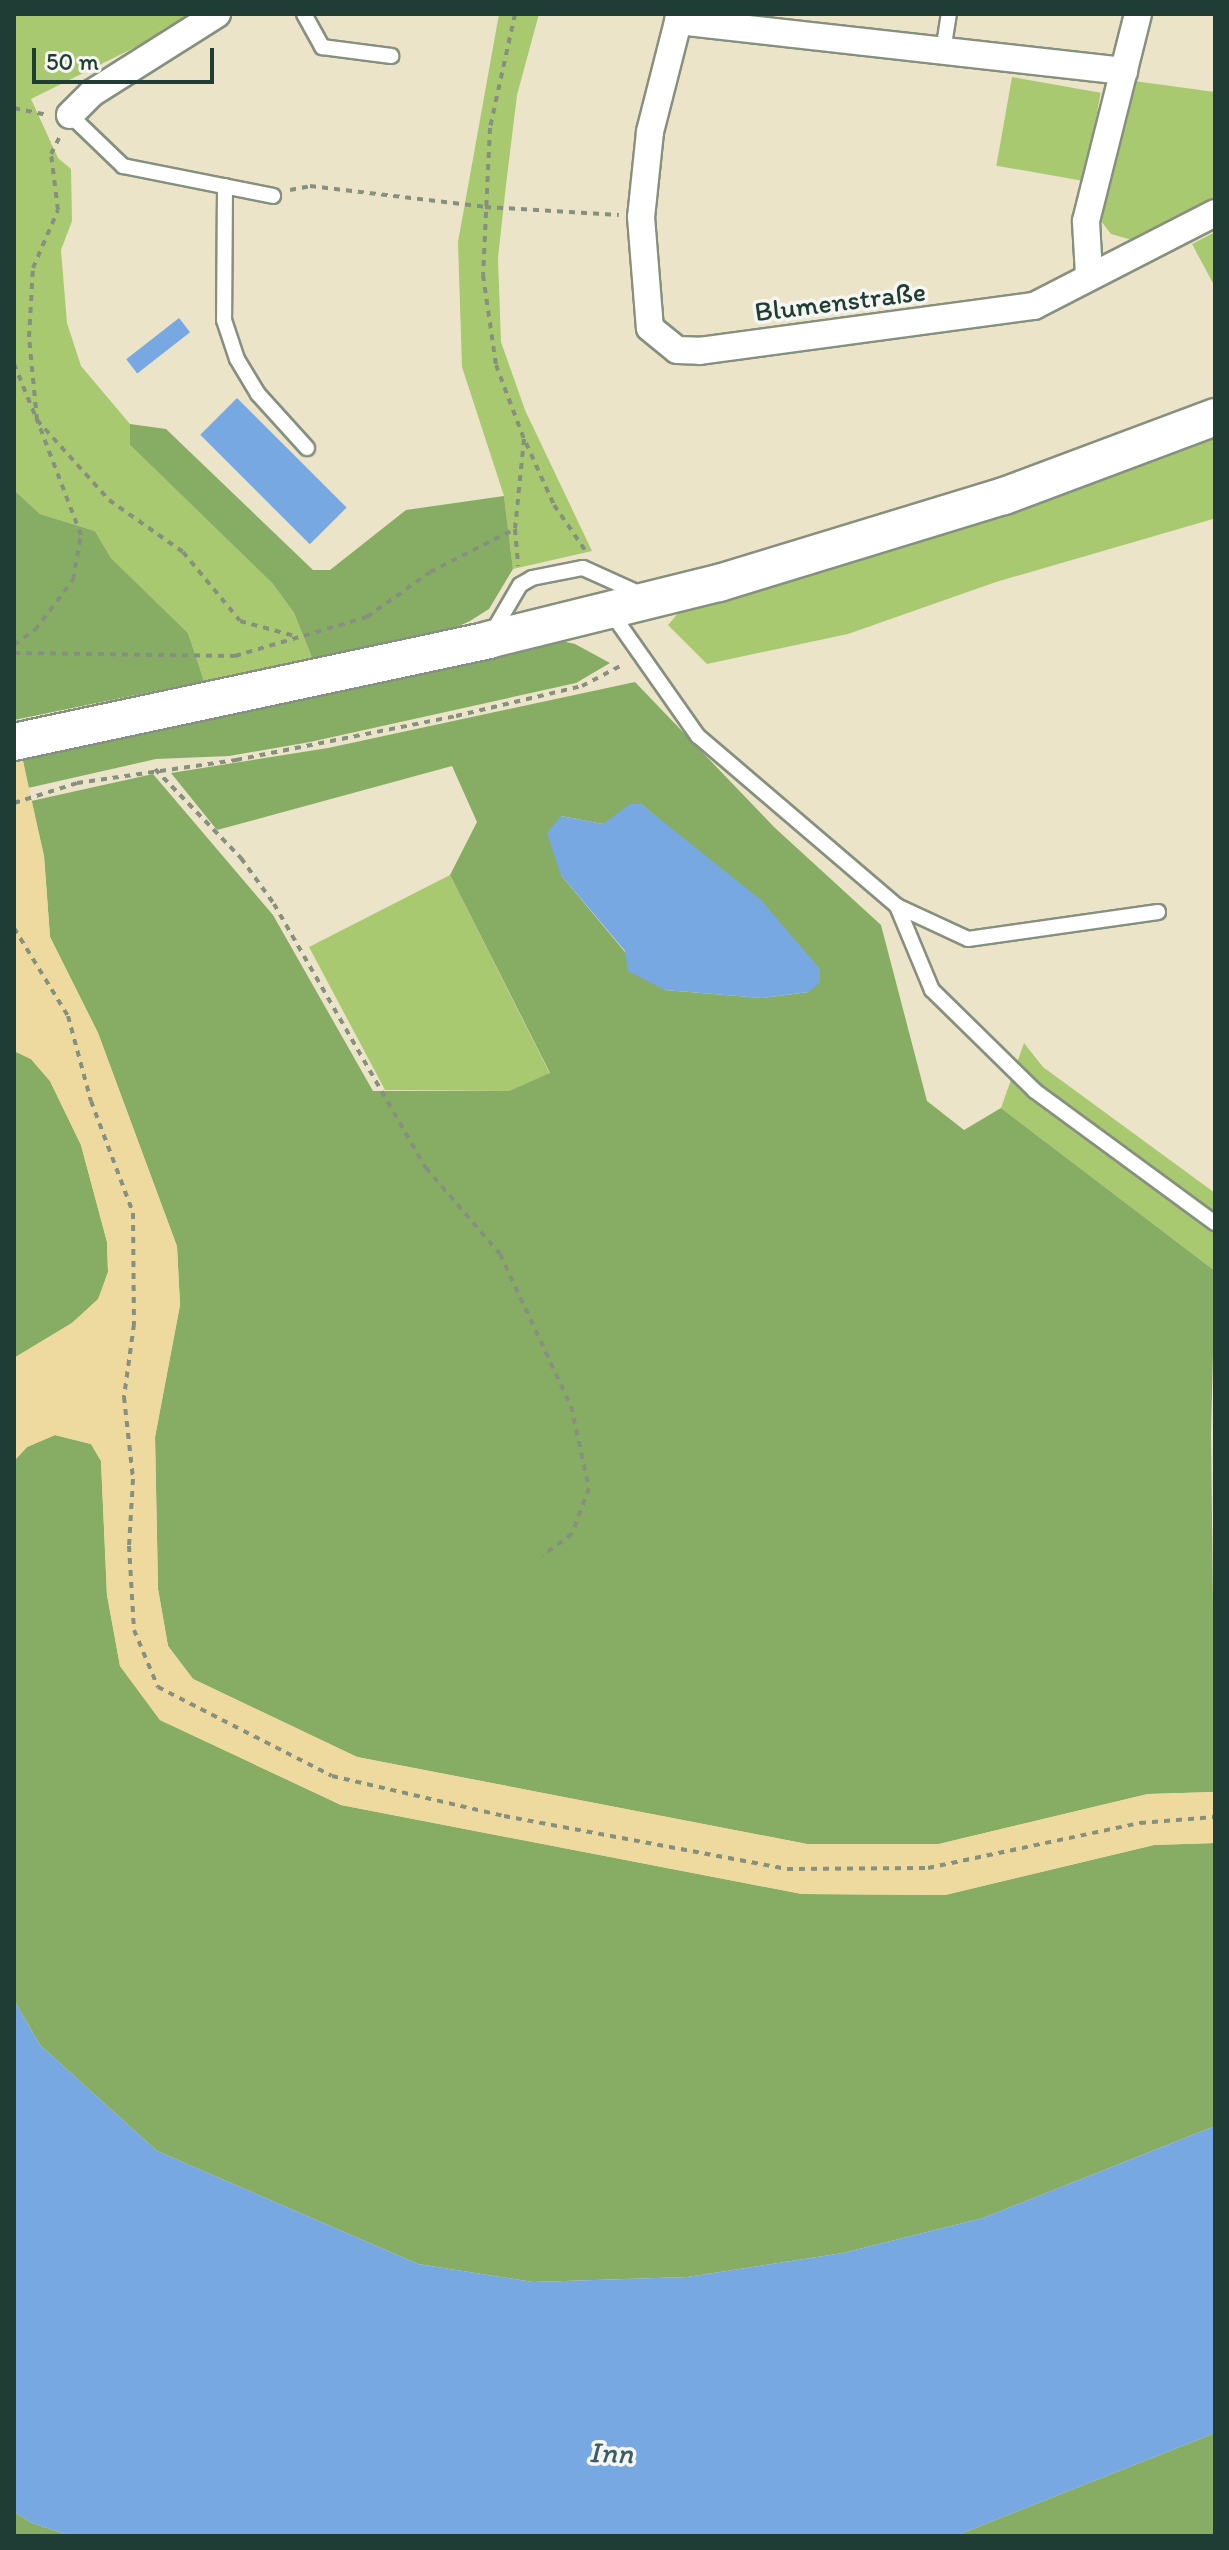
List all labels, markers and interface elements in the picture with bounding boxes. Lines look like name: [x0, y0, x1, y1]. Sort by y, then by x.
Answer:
scale bar: [36, 32, 218, 82]
text: 50 m: [46, 47, 99, 76]
street label: Blumenstraße: [752, 274, 928, 328]
water label: Inn: [588, 2434, 634, 2472]

